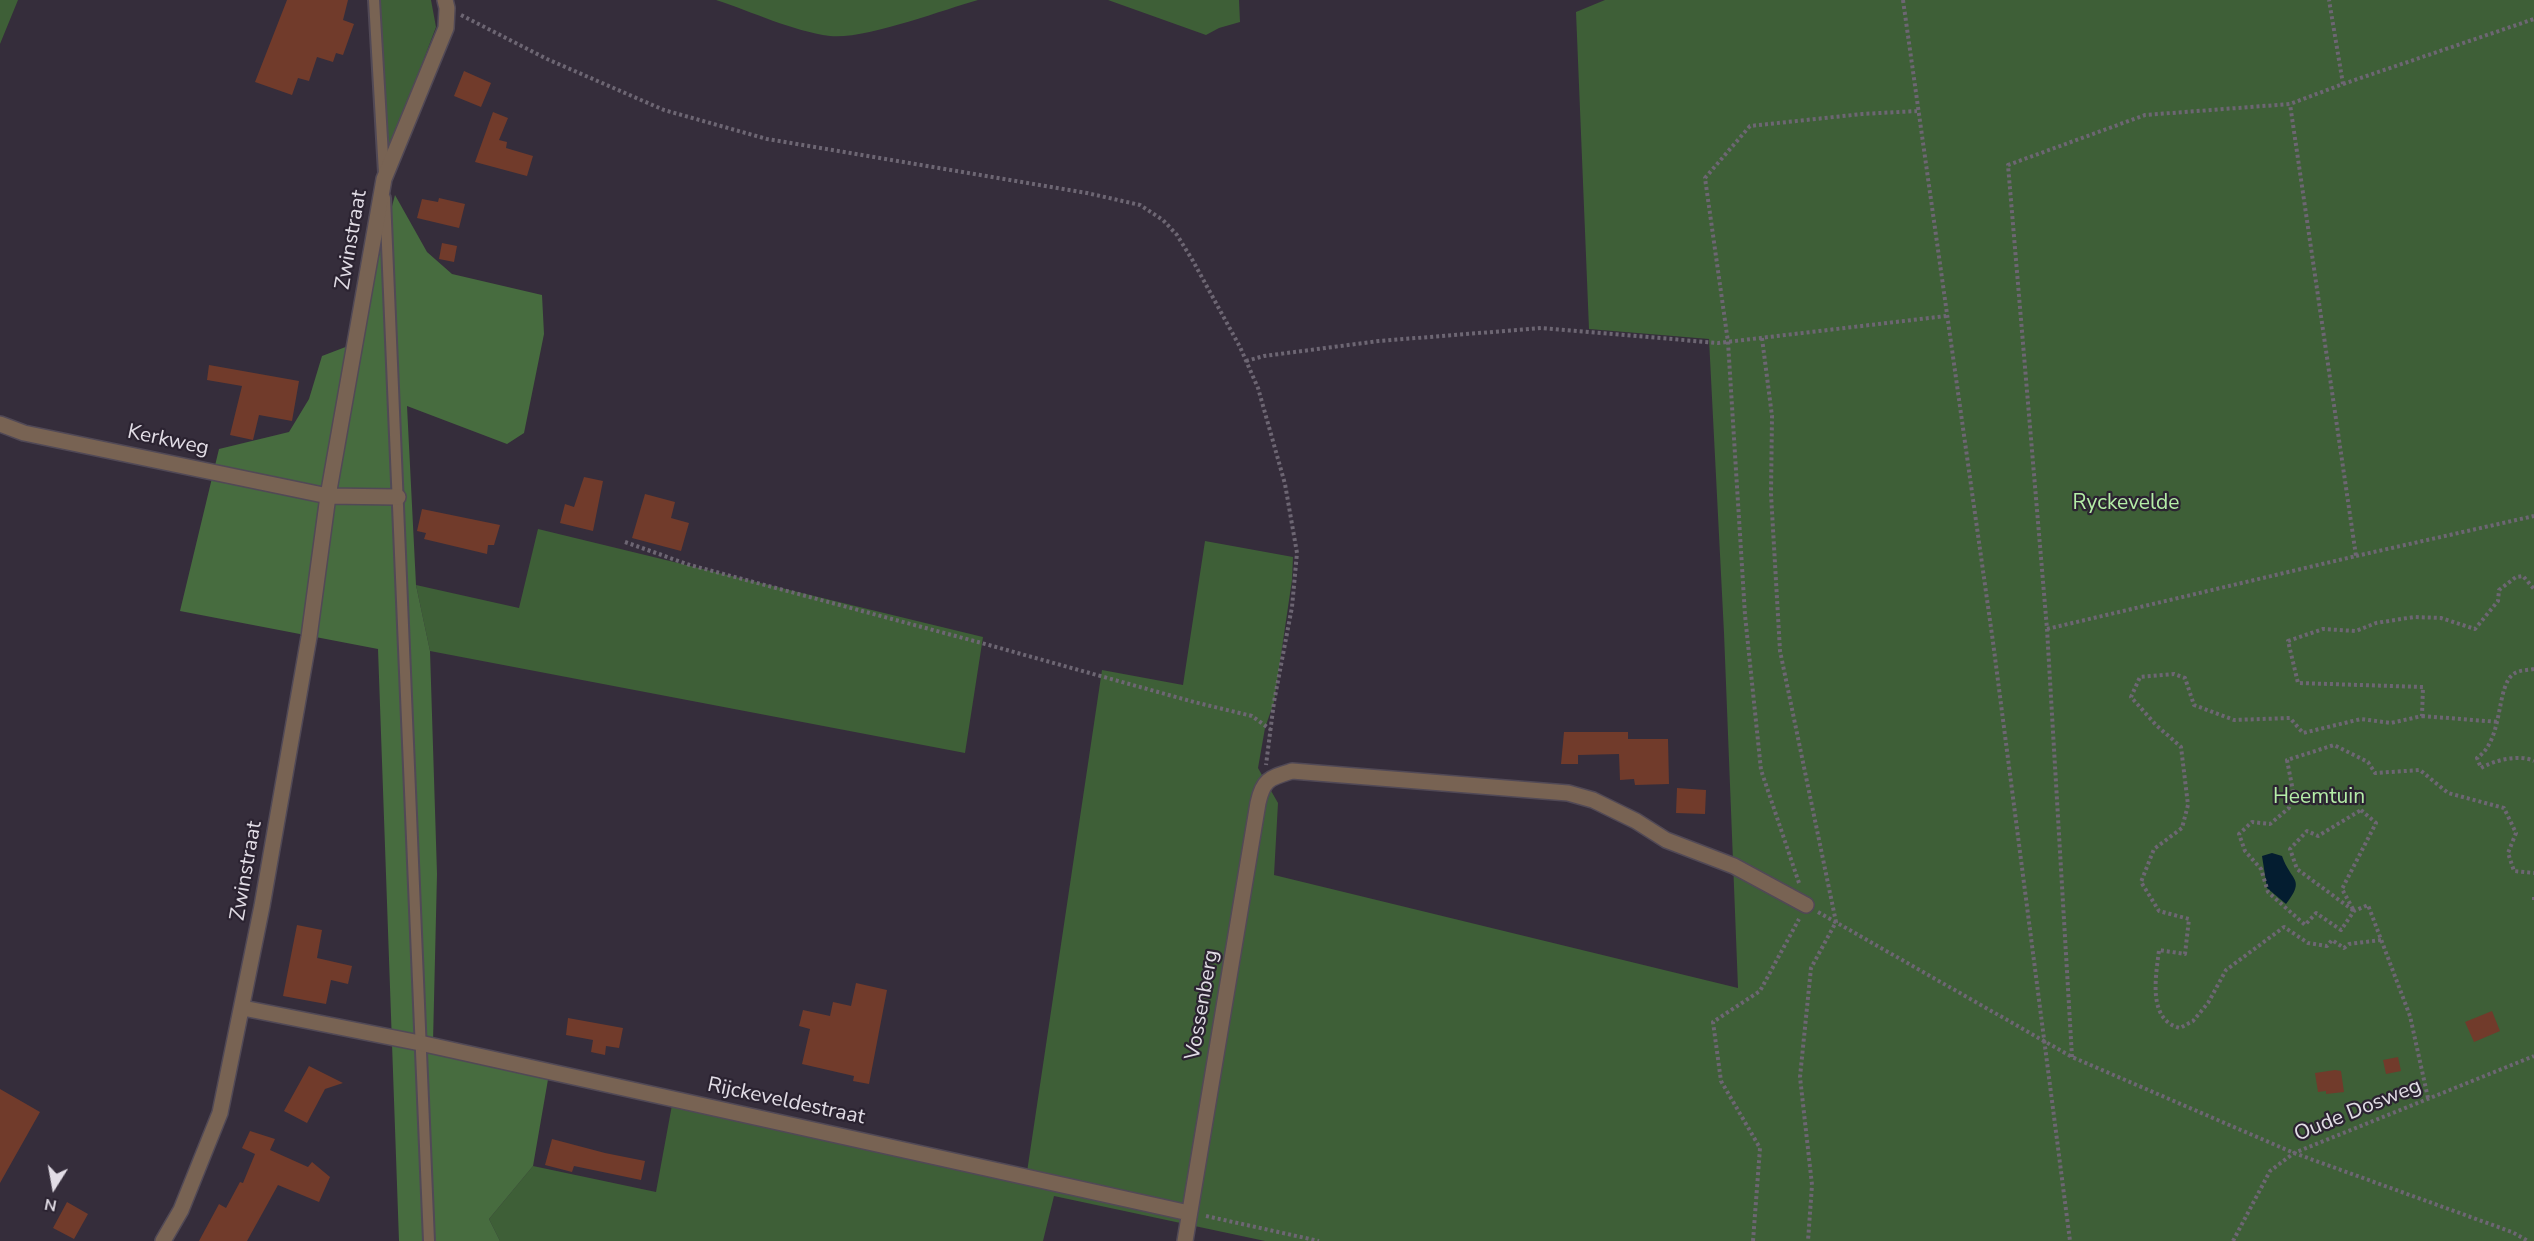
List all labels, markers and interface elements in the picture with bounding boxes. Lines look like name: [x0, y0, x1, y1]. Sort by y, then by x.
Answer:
street label: Zwinstraat: [331, 188, 373, 292]
street label: Kerkweg: [125, 420, 211, 462]
park label: Ryckevelde: [2072, 491, 2180, 517]
park label: Heemtuin: [2273, 785, 2365, 811]
street label: Zwinstraat: [226, 819, 268, 923]
street label: Vossenberg: [1181, 948, 1225, 1062]
street label: Rijckeveldestraat: [705, 1073, 867, 1131]
street label: Oude Dosweg: [2291, 1074, 2425, 1148]
north arrow: [24, 1157, 84, 1217]
text: N: [43, 1193, 59, 1217]

